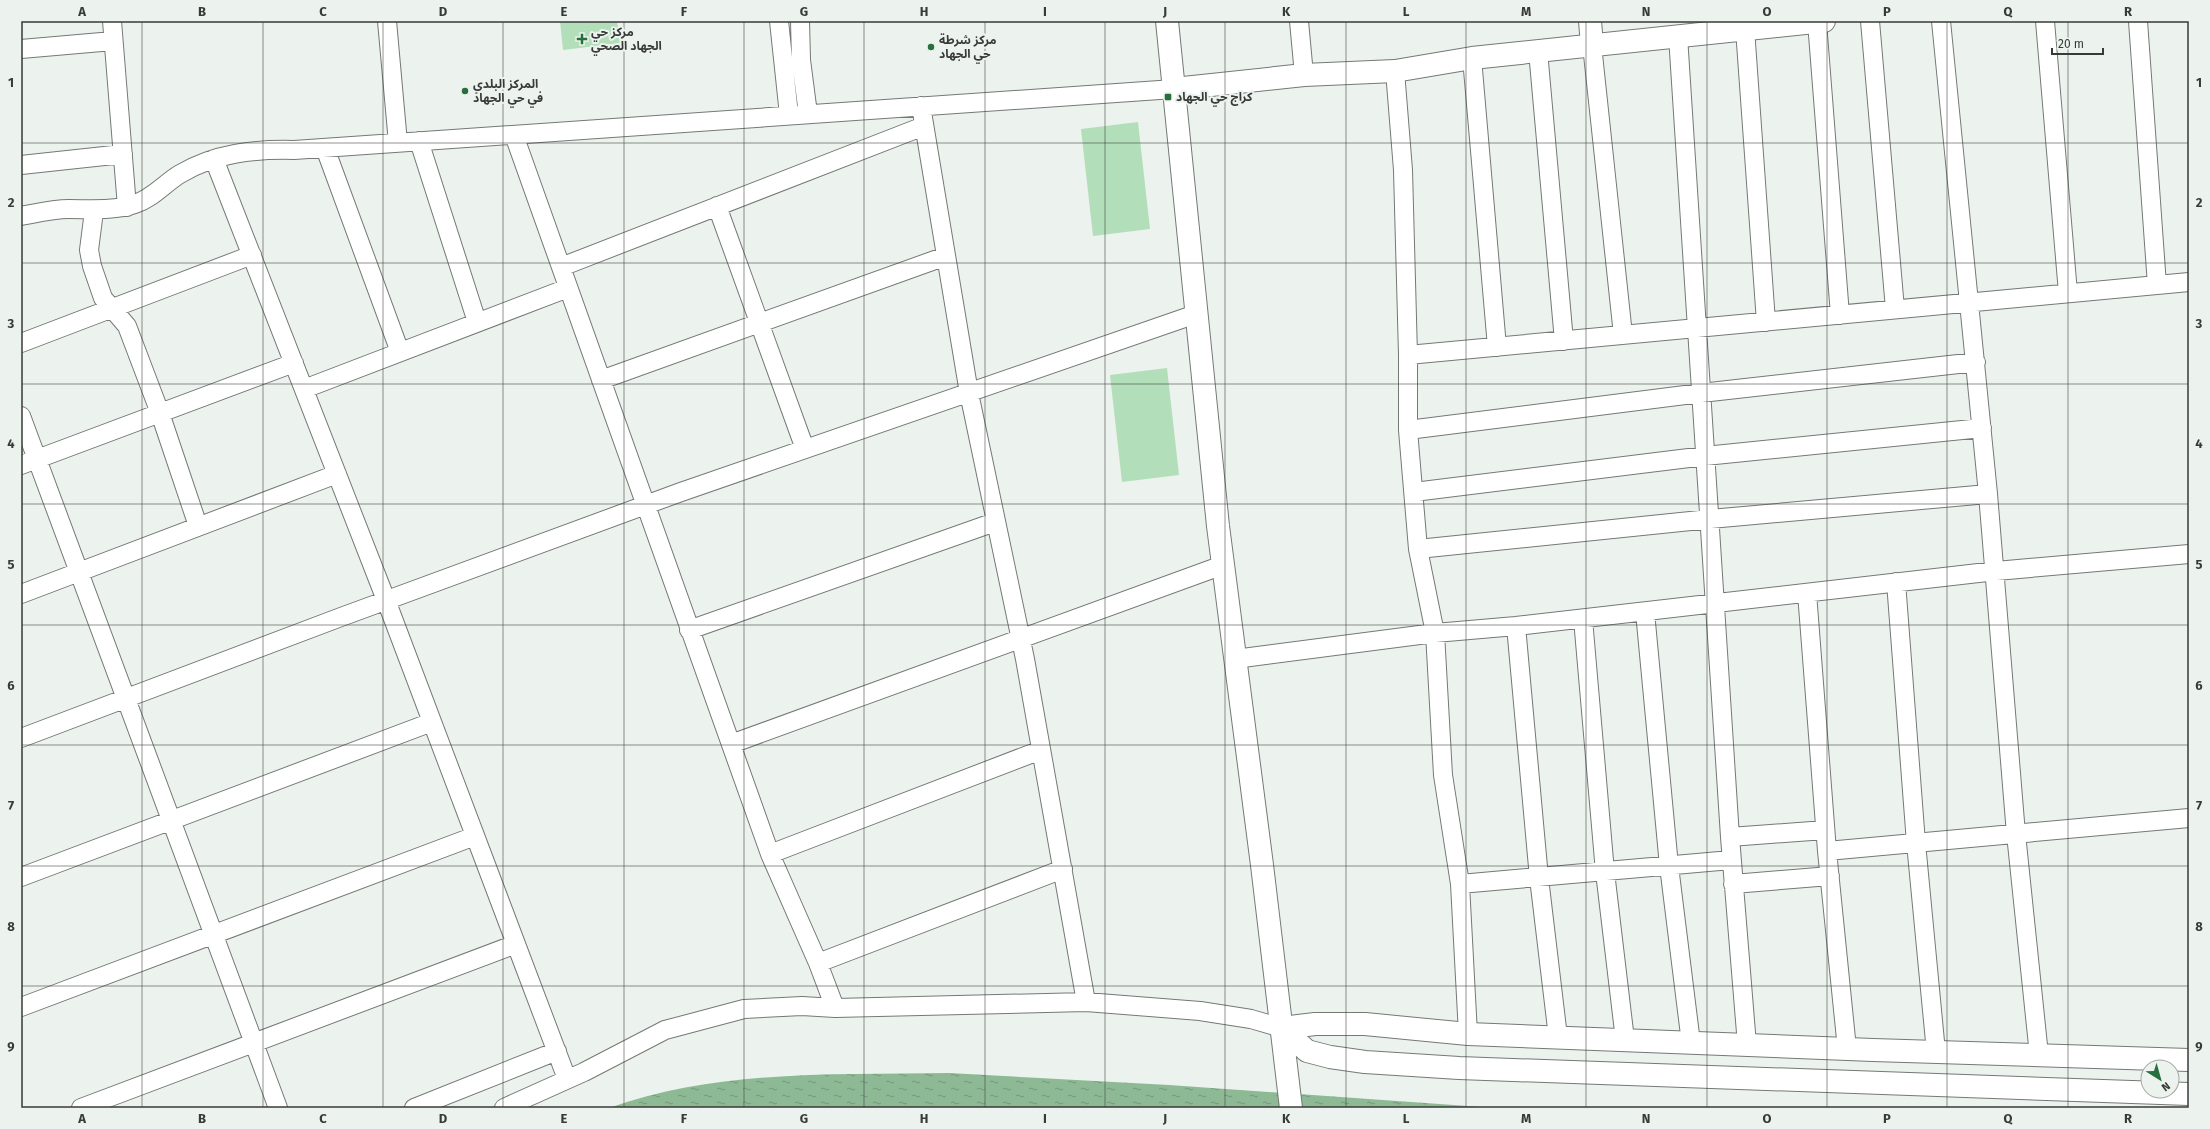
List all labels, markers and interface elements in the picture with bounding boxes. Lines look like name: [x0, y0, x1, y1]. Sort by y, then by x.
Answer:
text: A: [77, 4, 86, 19]
text: B: [198, 4, 206, 19]
text: C: [319, 4, 327, 19]
text: D: [439, 4, 448, 19]
text: E: [561, 4, 568, 19]
text: F: [681, 4, 688, 19]
text: G: [800, 4, 808, 19]
text: H: [920, 4, 928, 19]
text: I: [1043, 4, 1047, 19]
text: J: [1162, 4, 1167, 19]
text: K: [1282, 4, 1291, 19]
text: L: [1403, 4, 1410, 19]
text: M: [1521, 4, 1531, 19]
text: N: [1642, 4, 1650, 19]
text: O: [1763, 4, 1772, 19]
text: P: [1883, 4, 1891, 19]
text: Q: [2004, 4, 2014, 19]
text: R: [2124, 4, 2133, 19]
place label: مركز حي الجهاد الصحي: [591, 25, 662, 56]
scale bar: [2052, 30, 2103, 56]
marker: مركز حي الجهاد الصحي: [576, 33, 588, 45]
place label: مركز شرطة حي الجهاد: [939, 33, 997, 64]
text: 20 m: [2058, 37, 2084, 51]
marker: مركز شرطة حي الجهاد: [926, 42, 936, 52]
text: 1: [8, 75, 14, 90]
text: 1: [2196, 75, 2202, 90]
place label: المركز البلدي في حي الجهاد: [473, 77, 543, 108]
marker: المركز البلدي في حي الجهاد: [460, 86, 470, 96]
place label: كراج حي الجهاد: [1176, 90, 1253, 107]
marker: كراج حي الجهاد: [1163, 92, 1173, 102]
text: 2: [8, 195, 15, 210]
text: 2: [2196, 195, 2203, 210]
text: 3: [7, 316, 15, 331]
text: 3: [2195, 316, 2203, 331]
text: 4: [7, 436, 15, 451]
text: 4: [2195, 436, 2203, 451]
text: 5: [8, 557, 15, 572]
text: 5: [2196, 557, 2203, 572]
text: 6: [7, 678, 15, 693]
text: 6: [2195, 678, 2203, 693]
text: 7: [8, 798, 14, 813]
text: 7: [2196, 798, 2202, 813]
text: 8: [7, 919, 15, 934]
text: 8: [2195, 919, 2203, 934]
text: 9: [7, 1039, 15, 1054]
text: 9: [2195, 1039, 2203, 1054]
north arrow: [2140, 1059, 2180, 1099]
text: N: [2159, 1079, 2173, 1094]
text: A: [77, 1111, 86, 1126]
text: B: [198, 1111, 206, 1126]
text: C: [319, 1111, 327, 1126]
text: D: [439, 1111, 448, 1126]
text: E: [561, 1111, 568, 1126]
text: F: [681, 1111, 688, 1126]
text: G: [800, 1111, 808, 1126]
text: H: [920, 1111, 928, 1126]
text: I: [1043, 1111, 1047, 1126]
text: J: [1162, 1111, 1167, 1126]
text: K: [1282, 1111, 1291, 1126]
text: L: [1403, 1111, 1410, 1126]
text: M: [1521, 1111, 1531, 1126]
text: N: [1642, 1111, 1650, 1126]
text: O: [1763, 1111, 1772, 1126]
text: P: [1883, 1111, 1891, 1126]
text: Q: [2004, 1111, 2014, 1126]
text: R: [2124, 1111, 2133, 1126]

